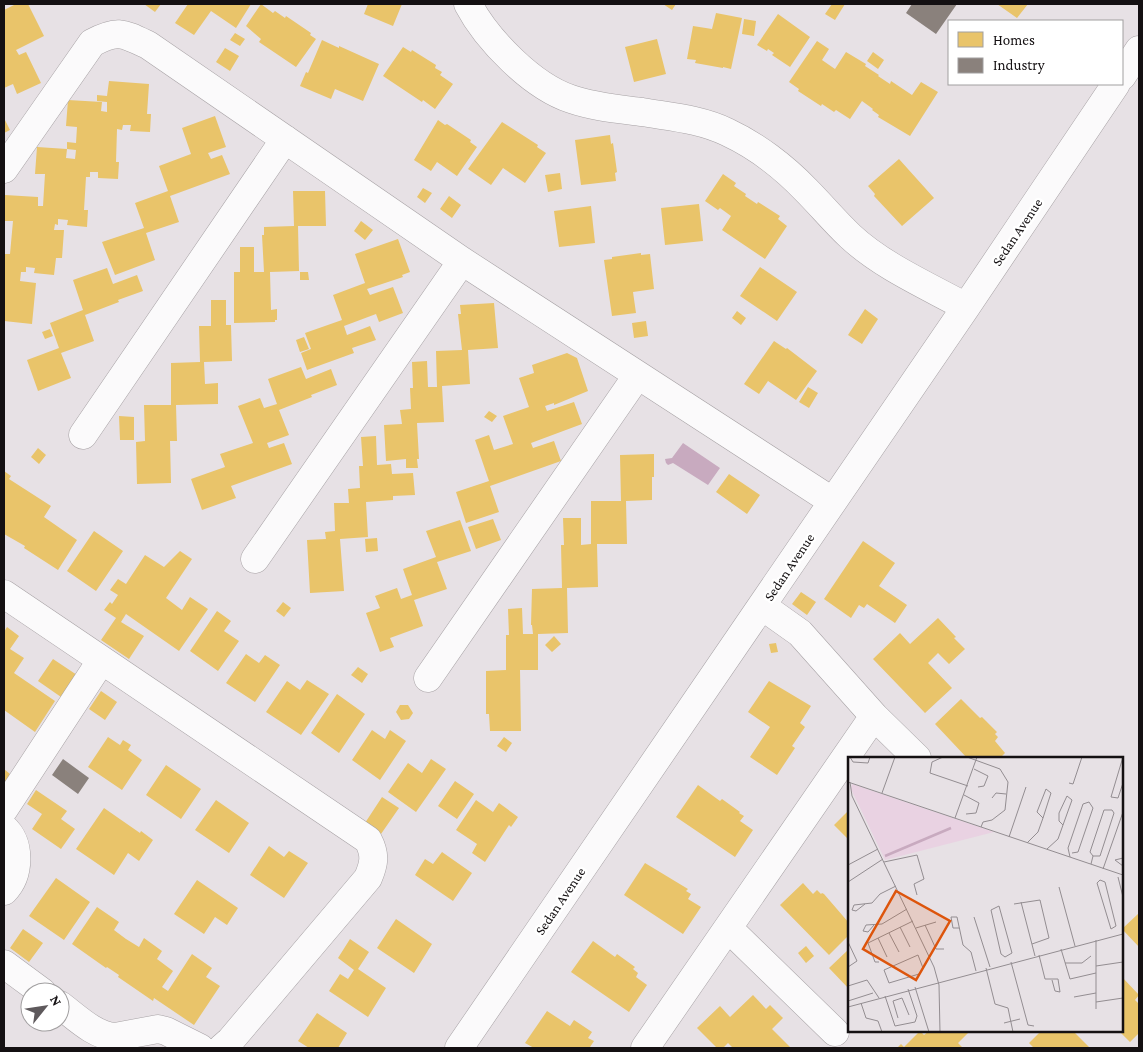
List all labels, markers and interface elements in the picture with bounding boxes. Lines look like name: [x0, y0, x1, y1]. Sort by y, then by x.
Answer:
legend: [948, 20, 1123, 85]
text: Homes: [993, 32, 1035, 48]
text: Industry: [993, 57, 1045, 74]
street label: Sedan Avenue: [989, 195, 1045, 269]
street label: Sedan Avenue: [761, 530, 817, 604]
inset map: [848, 757, 1123, 1032]
street label: Sedan Avenue: [532, 864, 588, 938]
north arrow: [20, 982, 70, 1032]
text: N: [47, 992, 66, 1009]

